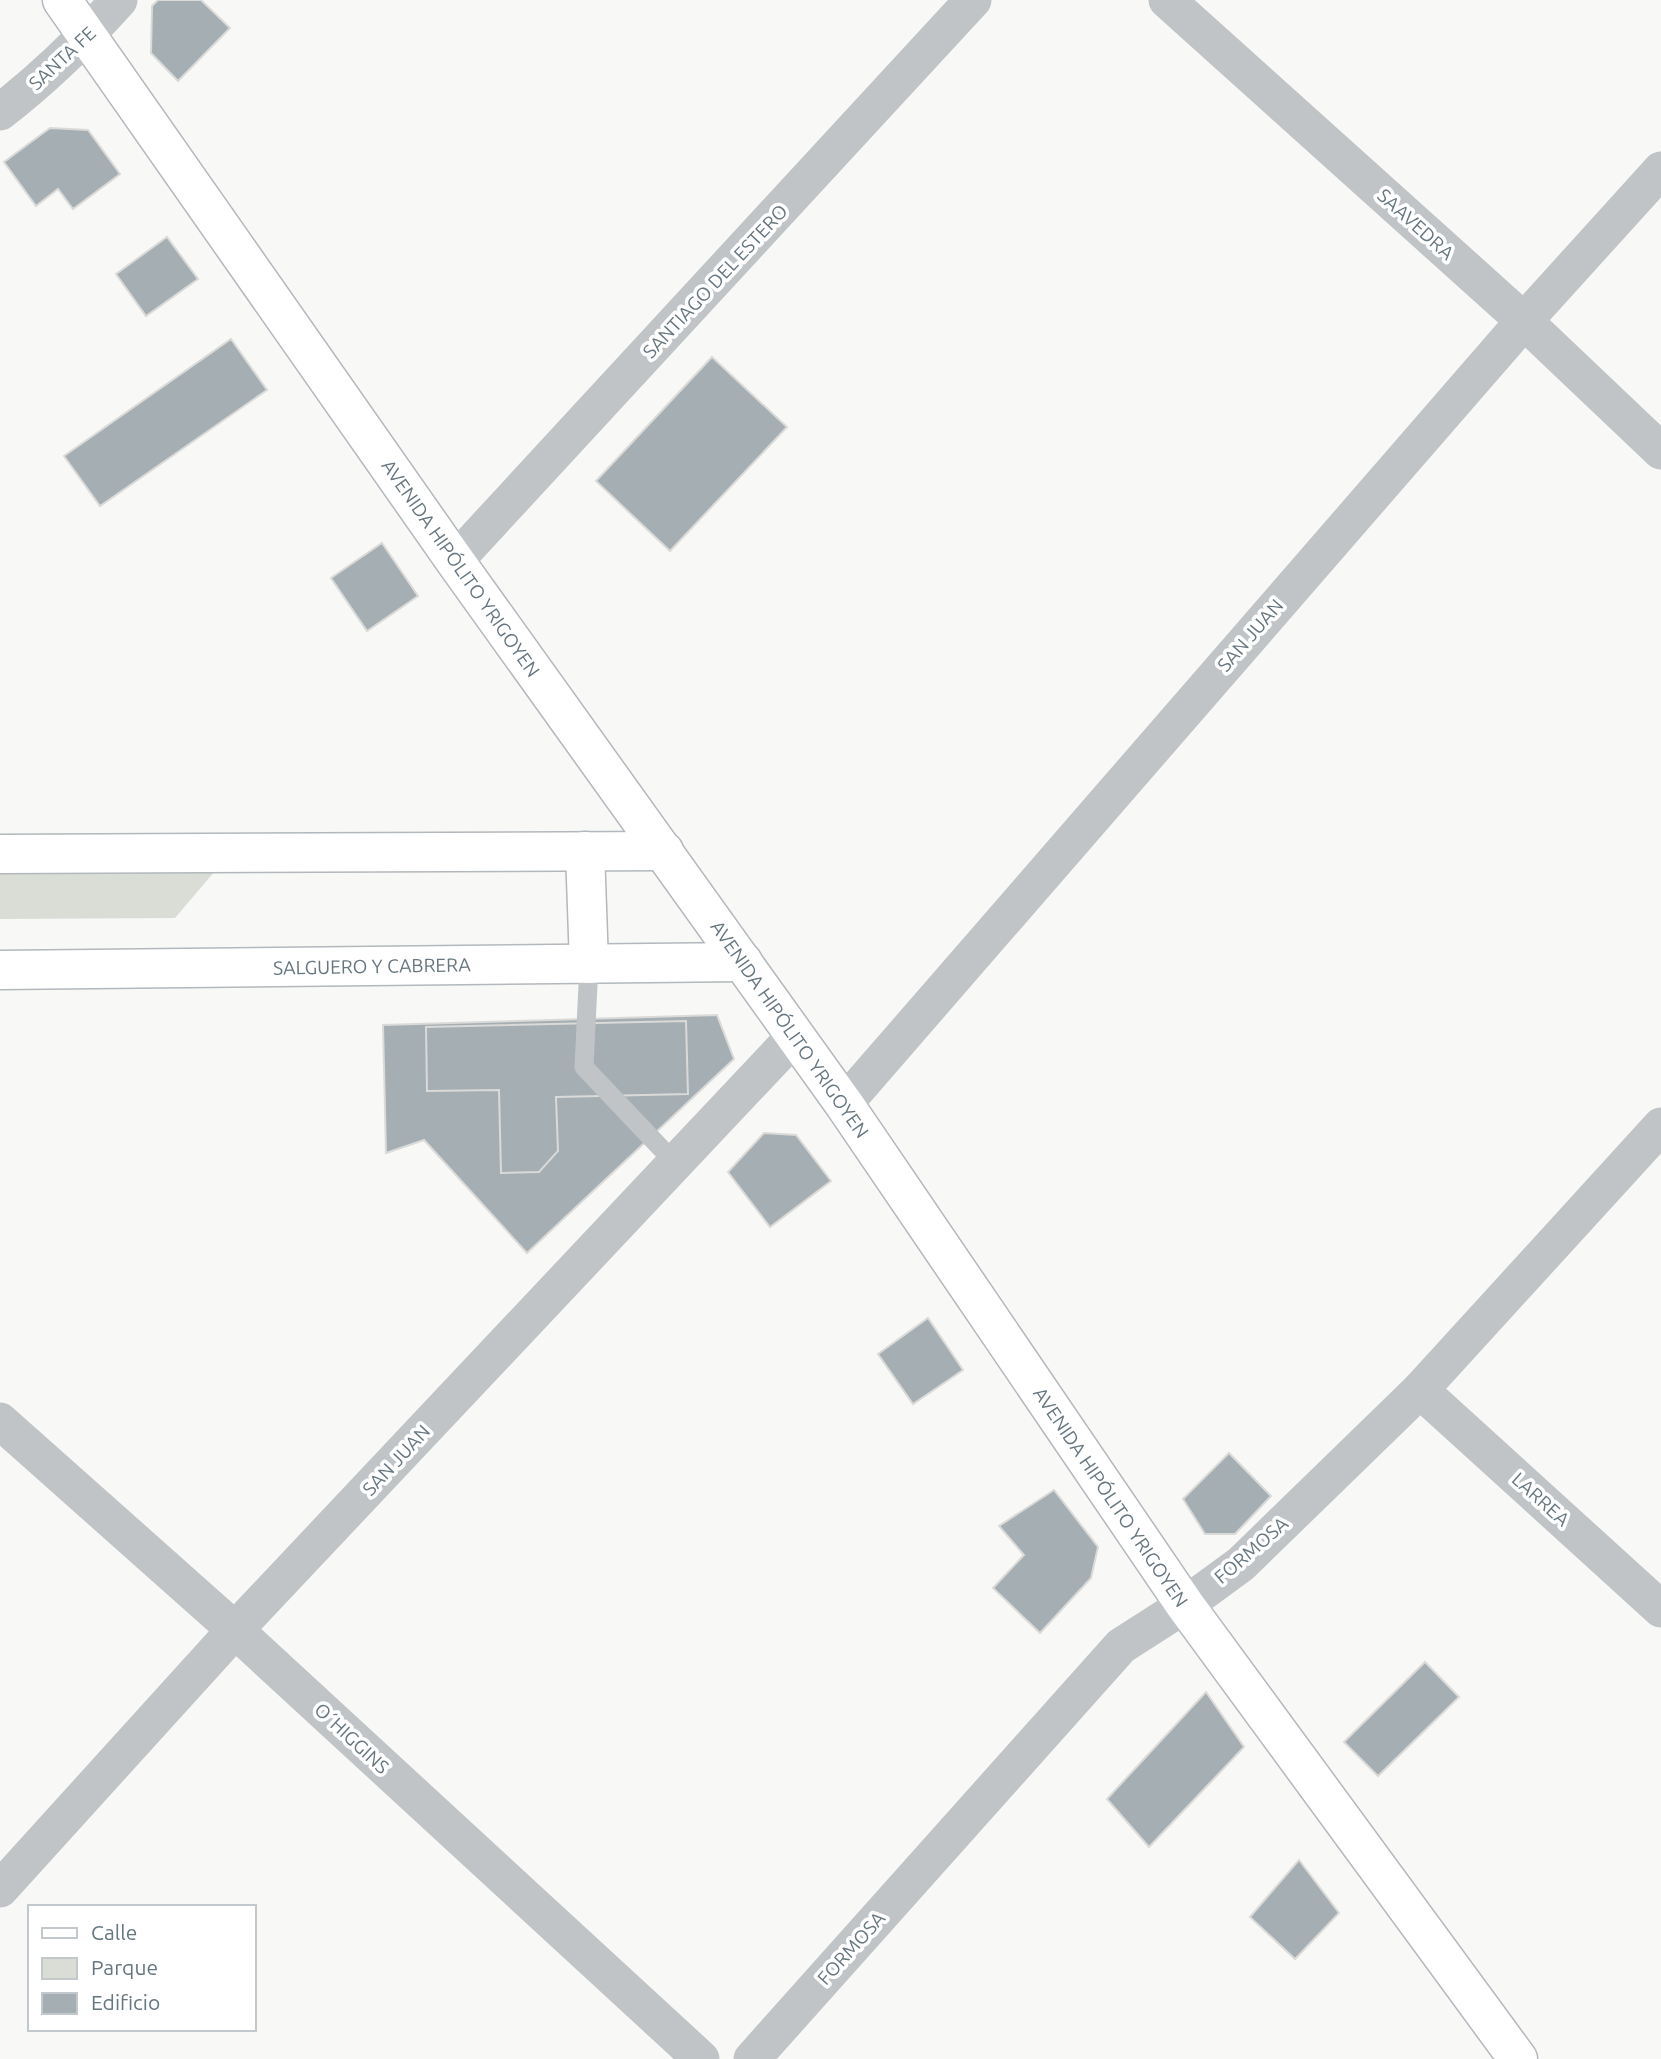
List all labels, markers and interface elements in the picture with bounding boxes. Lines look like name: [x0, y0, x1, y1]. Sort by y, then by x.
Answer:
street label: SANTA FE: [24, 22, 100, 94]
street label: SAAVEDRA: [1373, 184, 1459, 264]
street label: SANTIAGO DEL ESTERO: [638, 200, 792, 362]
street label: AVENIDA HIPÓLITO YRIGOYEN: [377, 455, 545, 681]
street label: SAN JUAN: [1213, 594, 1287, 676]
street label: AVENIDA HIPÓLITO YRIGOYEN: [706, 916, 874, 1142]
street label: SALGUERO Y CABRERA: [273, 953, 472, 979]
street label: AVENIDA HIPÓLITO YRIGOYEN: [1029, 1383, 1193, 1611]
street label: SAN JUAN: [358, 1420, 434, 1500]
street label: LARREA: [1508, 1468, 1575, 1531]
street label: FORMOSA: [1210, 1512, 1293, 1588]
street label: O´HIGGINS: [310, 1698, 394, 1778]
legend: [28, 1905, 256, 2031]
street label: FORMOSA: [813, 1907, 890, 1989]
text: Calle: [91, 1920, 137, 1944]
text: Parque: [91, 1955, 158, 1979]
text: Edificio: [91, 1990, 160, 2014]

